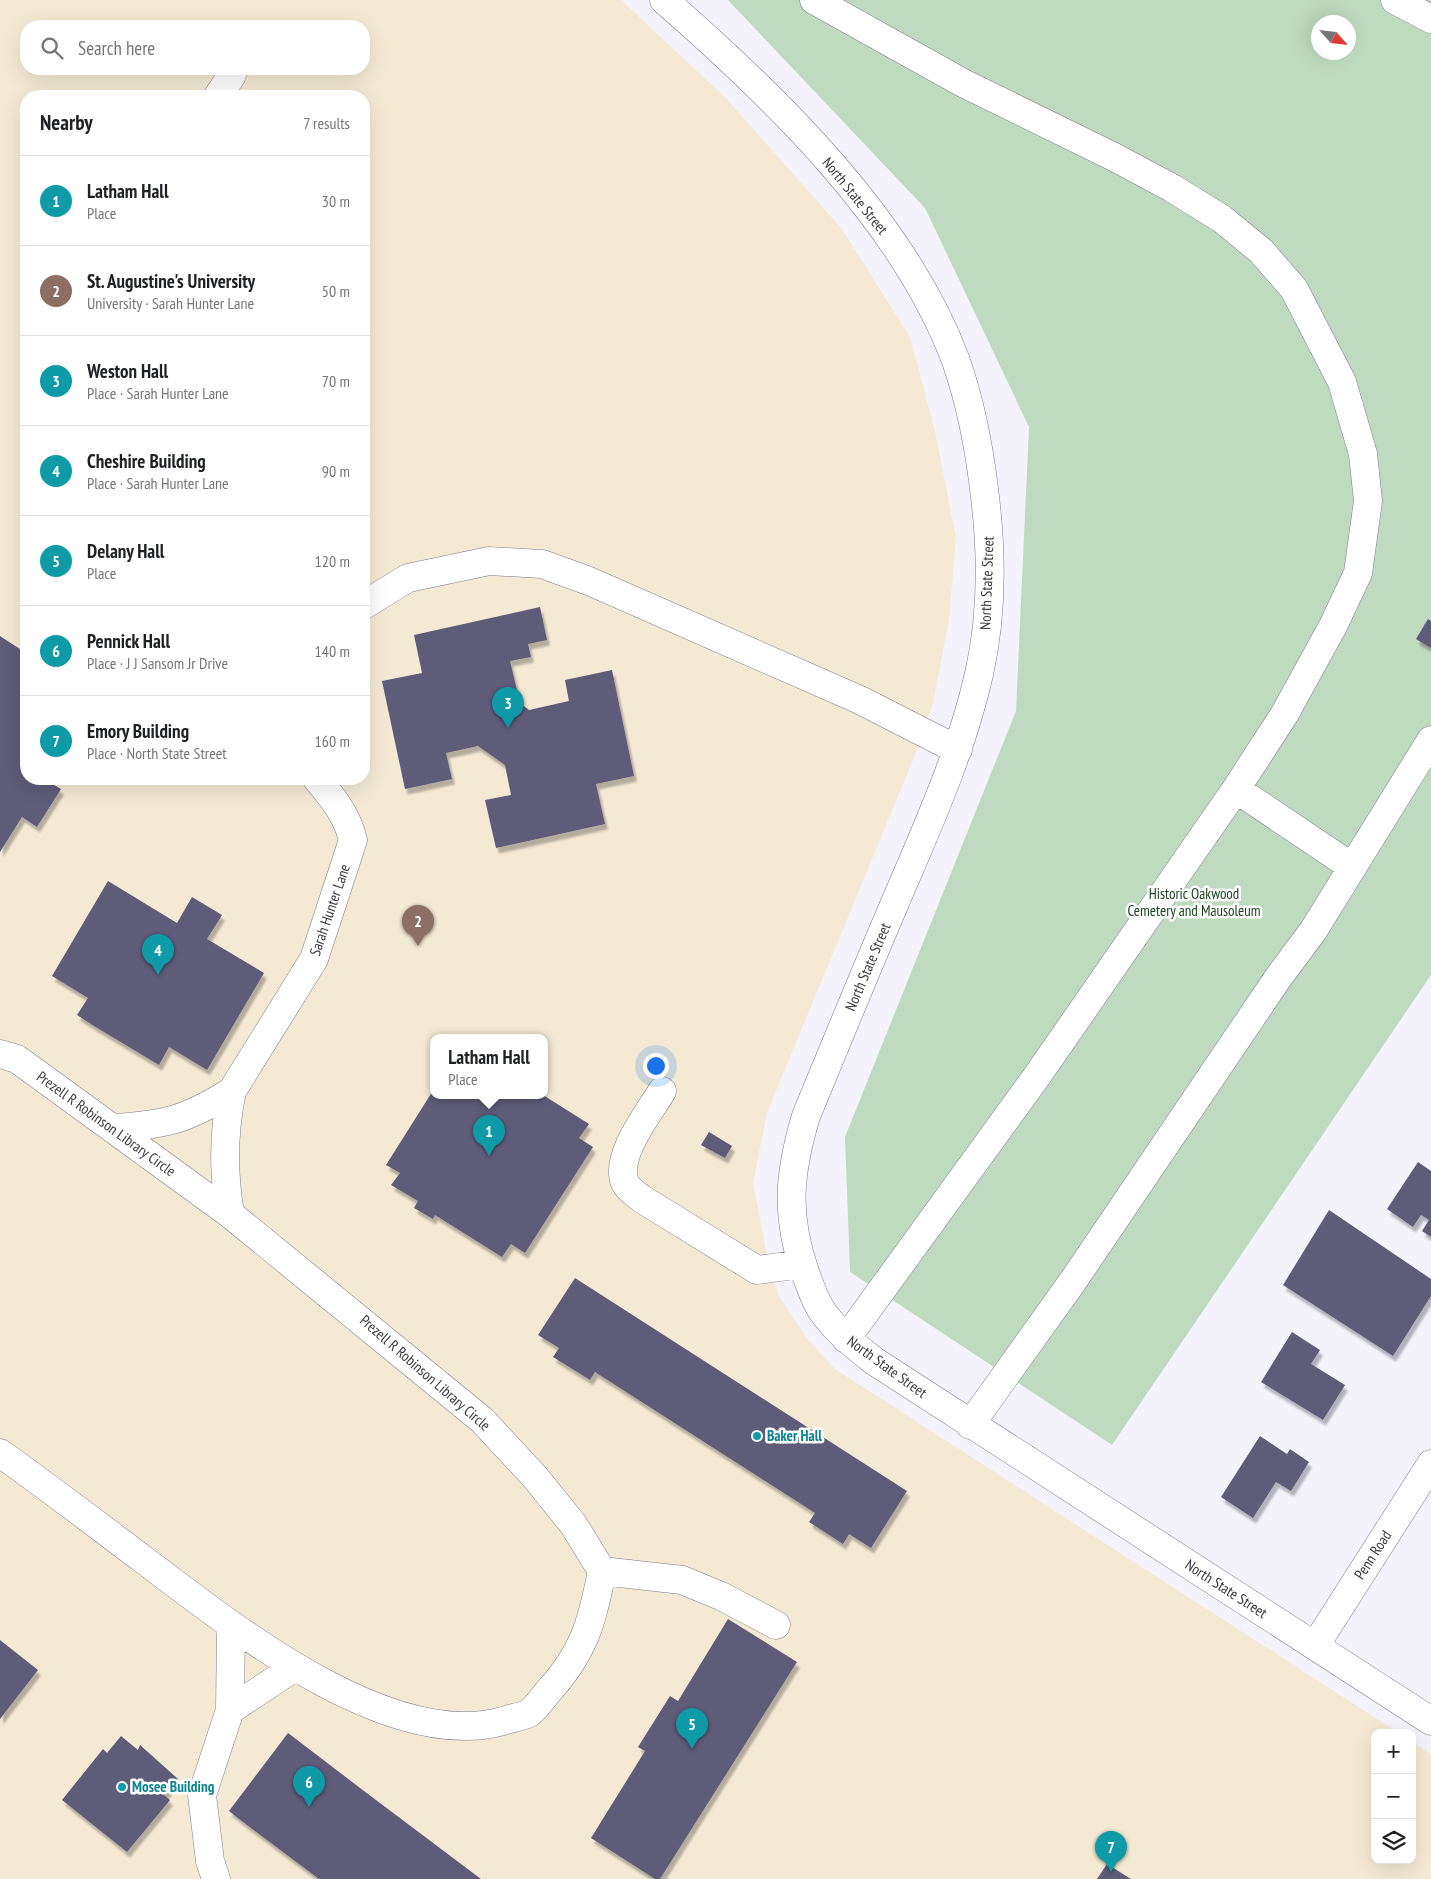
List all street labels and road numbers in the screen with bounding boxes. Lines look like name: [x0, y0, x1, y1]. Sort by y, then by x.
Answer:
street label: North State Street: [818, 153, 892, 238]
street label: North State Street: [975, 536, 998, 630]
street label: Sarah Hunter Lane: [305, 861, 354, 958]
street label: North State Street: [840, 920, 895, 1014]
street label: Prezell R Robinson Library Circle: [33, 1067, 179, 1180]
street label: Prezell R Robinson Library Circle: [356, 1311, 495, 1435]
street label: North State Street: [844, 1331, 931, 1402]
street label: Penn Road: [1350, 1527, 1395, 1583]
street label: North State Street: [1182, 1555, 1271, 1622]

